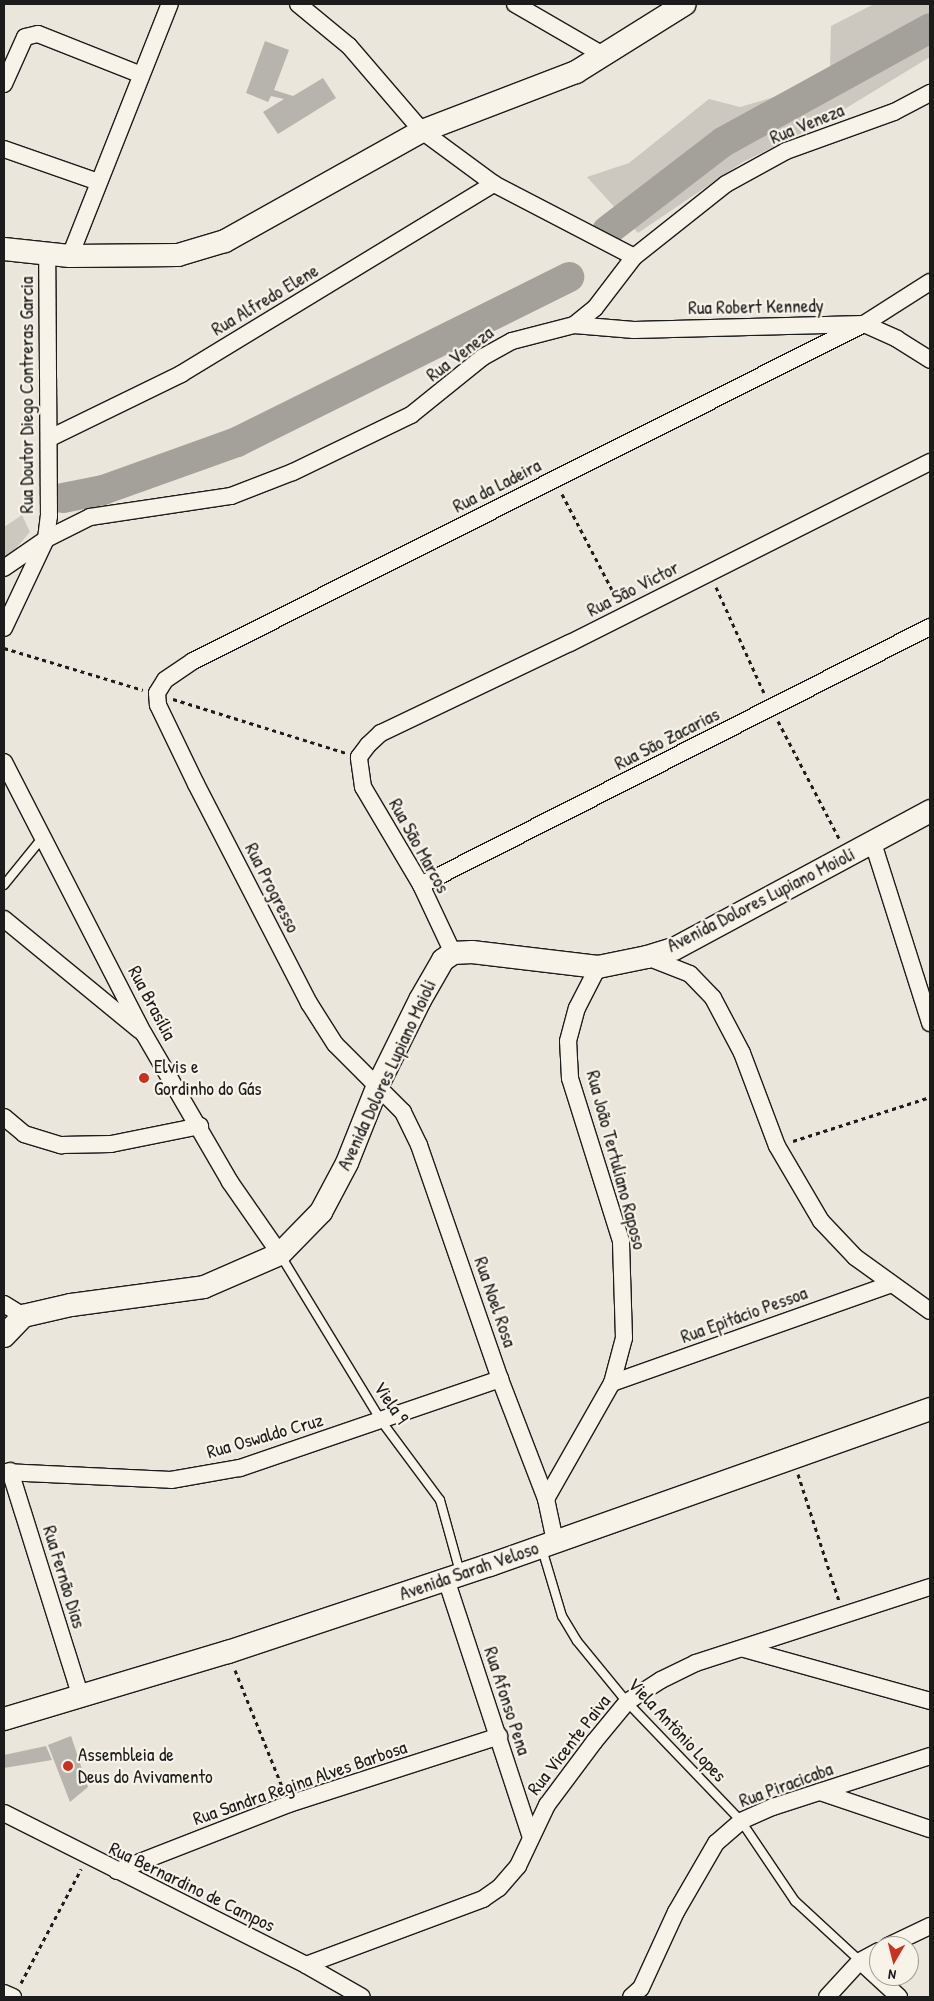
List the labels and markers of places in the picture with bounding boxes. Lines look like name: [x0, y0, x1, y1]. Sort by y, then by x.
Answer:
place label: Elvis e Gordinho do Gás: [154, 1056, 262, 1100]
marker: Elvis e Gordinho do Gás: [138, 1072, 150, 1084]
place label: Assembleia de Deus do Avivamento: [78, 1744, 213, 1788]
marker: Assembleia de Deus do Avivamento: [62, 1760, 74, 1772]

